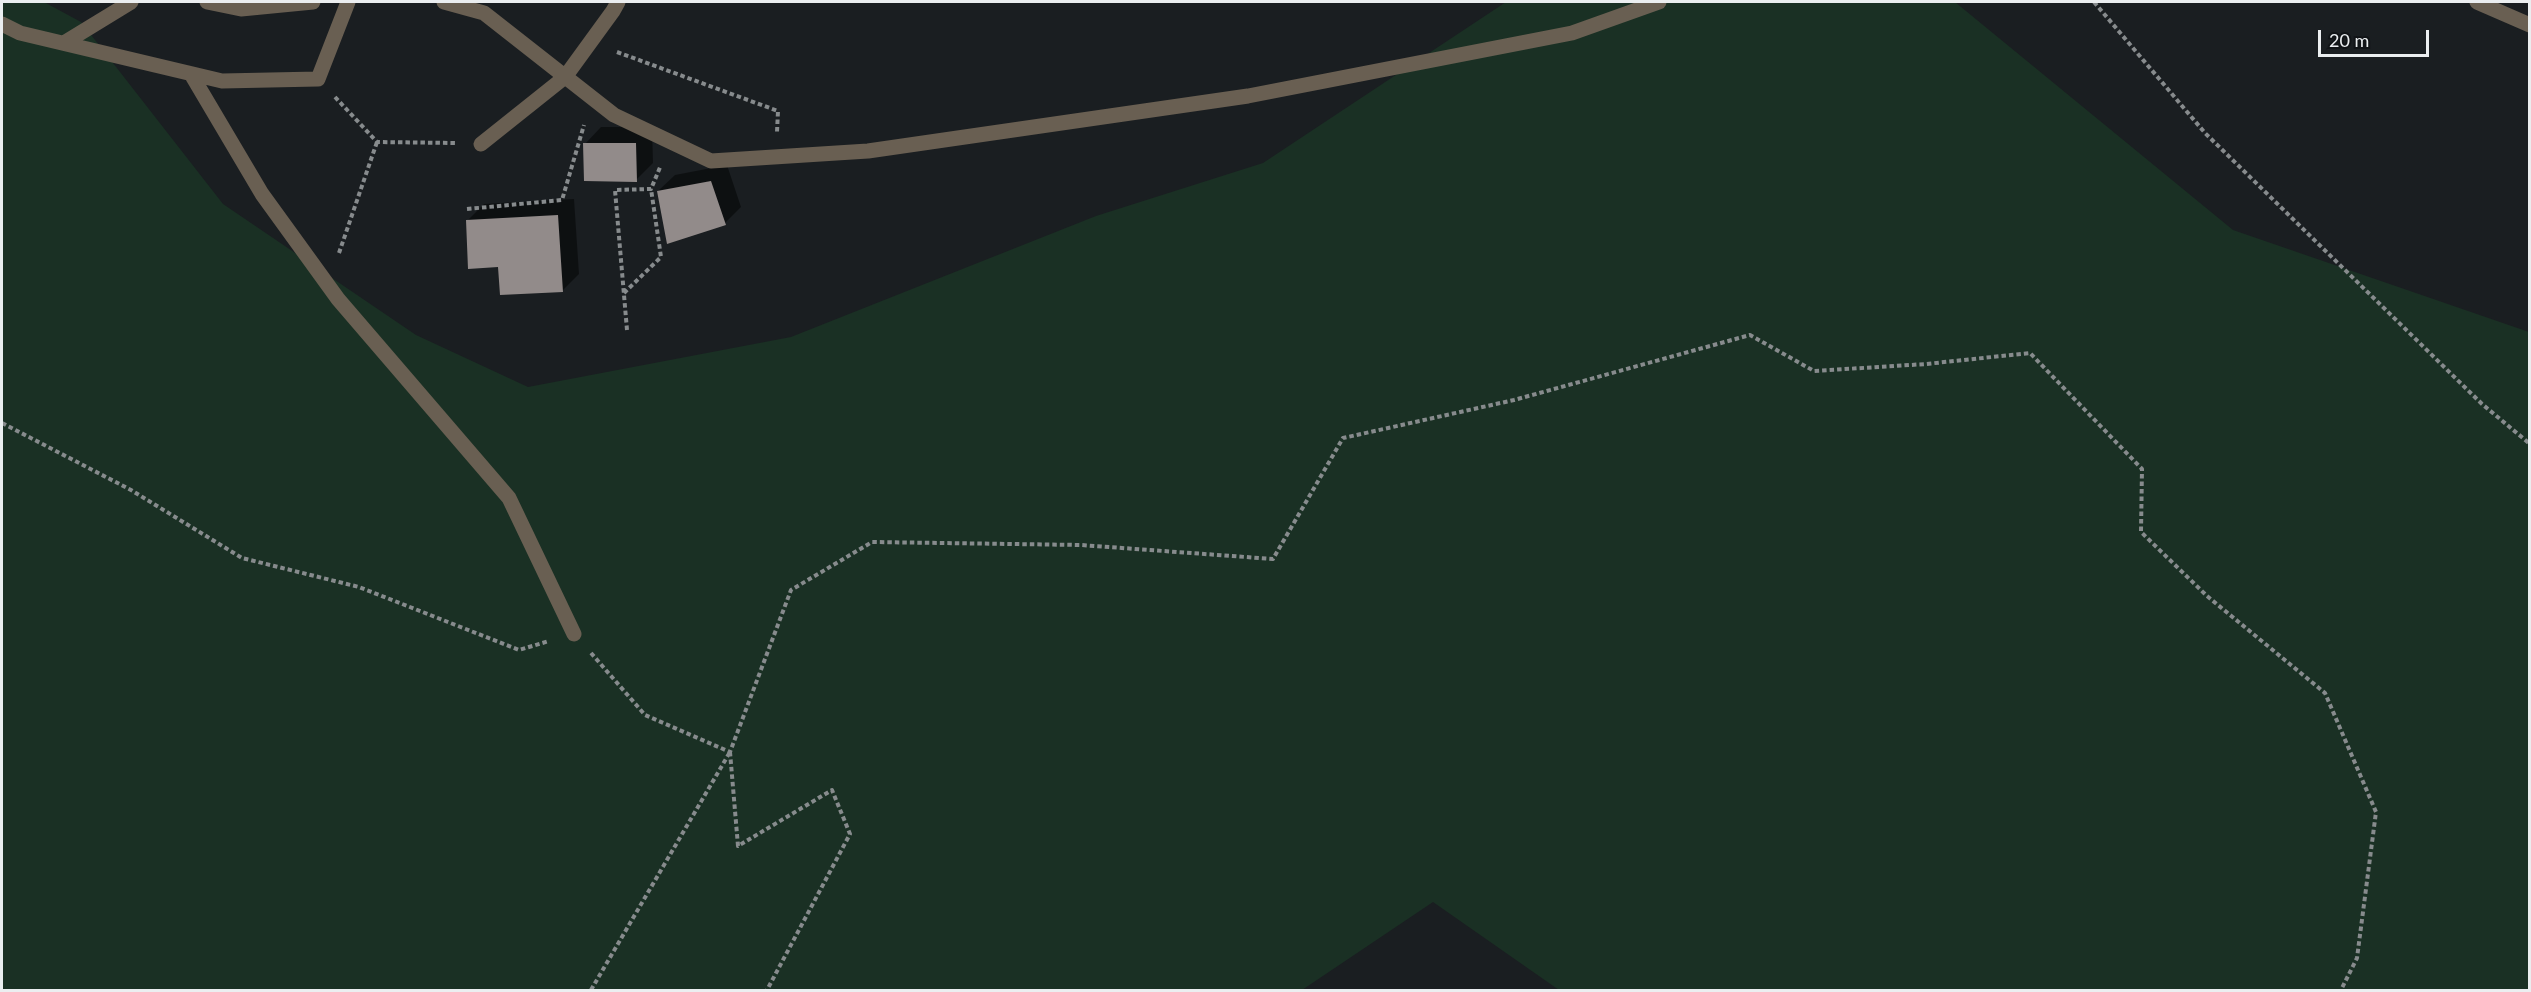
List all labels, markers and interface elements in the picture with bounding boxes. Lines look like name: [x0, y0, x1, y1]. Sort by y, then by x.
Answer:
scale bar: [2321, 18, 2432, 56]
text: 20 m: [2329, 29, 2369, 51]

